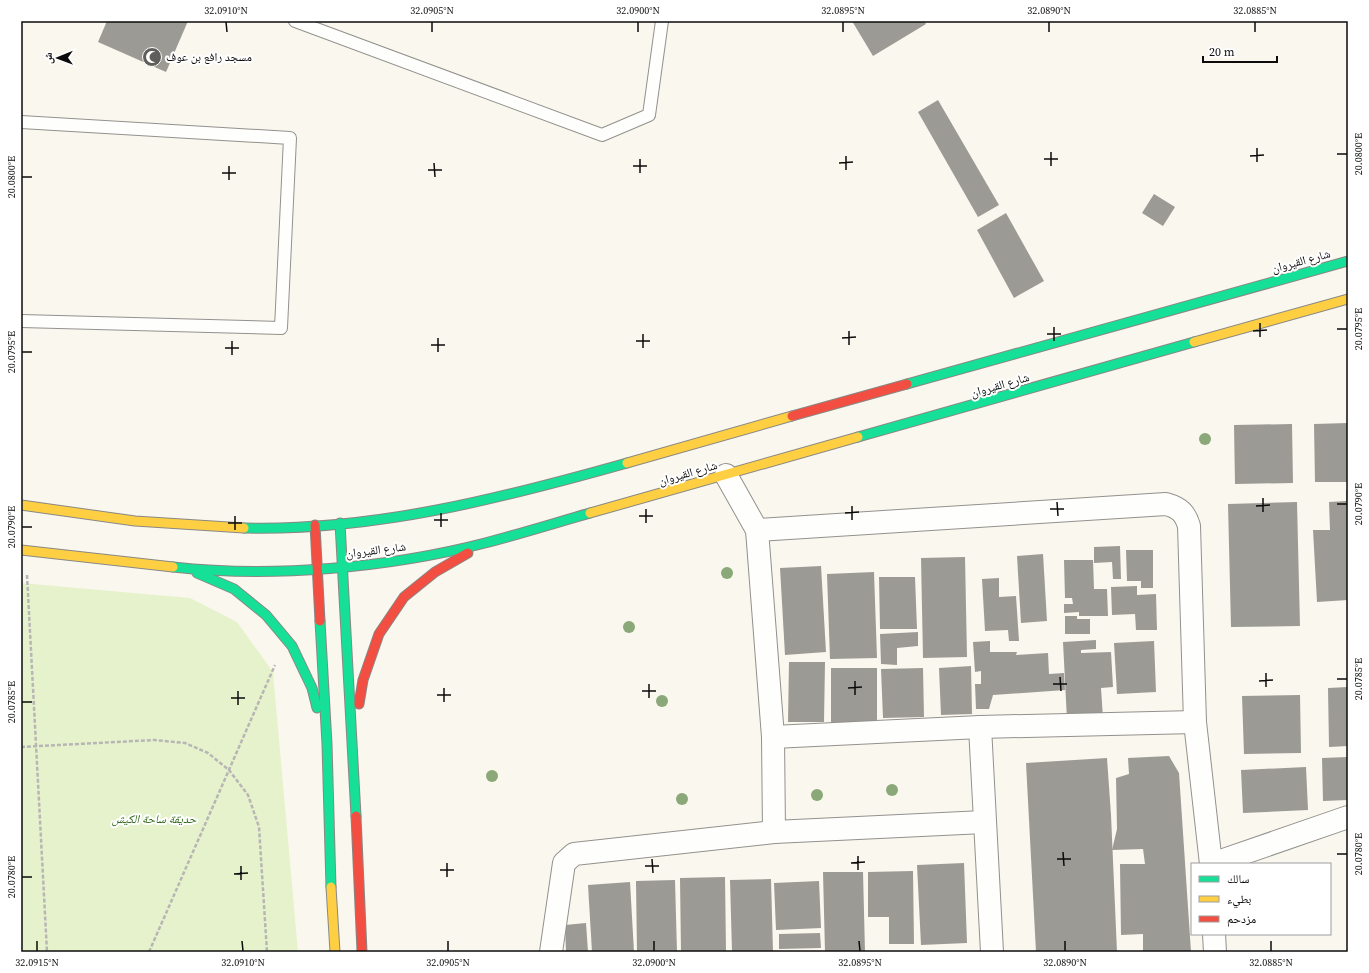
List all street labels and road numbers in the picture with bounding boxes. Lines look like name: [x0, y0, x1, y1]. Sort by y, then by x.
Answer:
street label: شارع القيروان: [1270, 245, 1332, 277]
street label: شارع القيروان: [969, 369, 1031, 401]
street label: شارع القيروان: [657, 457, 719, 489]
street label: شارع القيروان: [345, 538, 407, 562]

